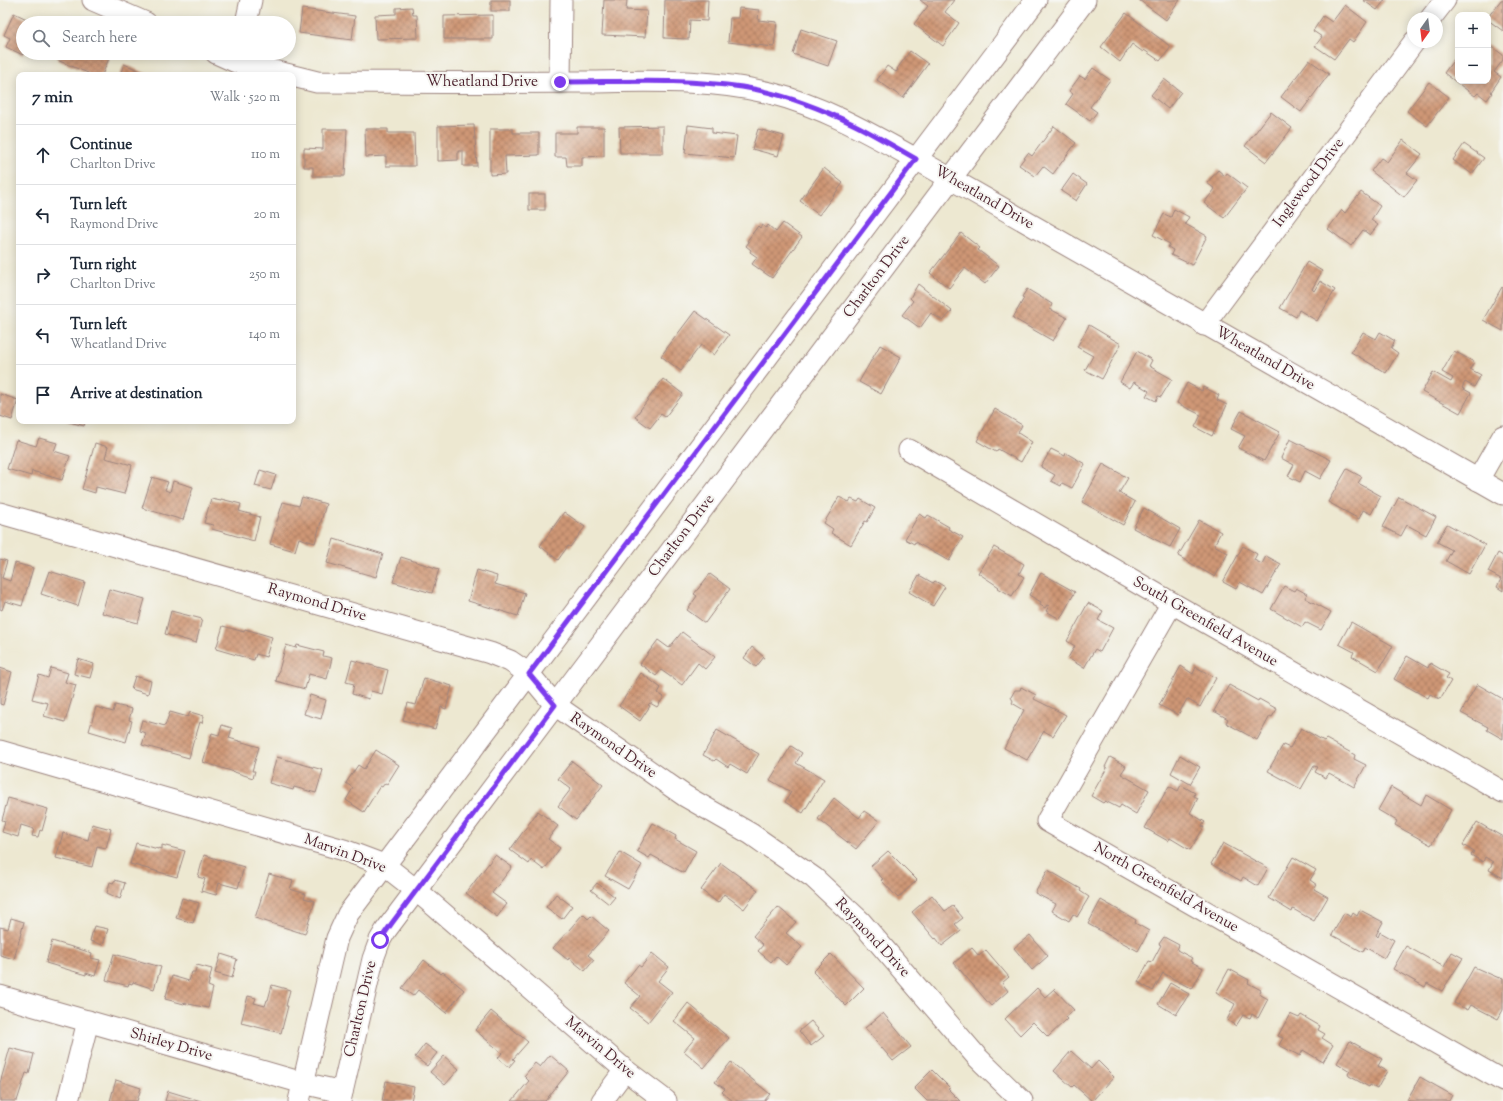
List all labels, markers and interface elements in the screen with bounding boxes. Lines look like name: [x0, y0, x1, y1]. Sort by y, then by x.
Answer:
north arrow: [1407, 12, 1443, 48]
map controls: [1455, 12, 1491, 84]
button: +: [1455, 12, 1491, 48]
search box: [16, 16, 296, 60]
icon: search: [30, 27, 52, 49]
text: Search here: [62, 28, 137, 49]
button: −: [1455, 48, 1491, 84]
street label: Wheatland Drive: [426, 72, 538, 93]
route end: [551, 73, 569, 91]
text: 7 min: [32, 86, 73, 110]
text: Walk · 520 m: [210, 89, 280, 107]
street label: Inglewood Drive: [1269, 134, 1349, 232]
text: Continue: [70, 135, 132, 156]
icon: ahead: [32, 144, 54, 166]
text: 110 m: [251, 146, 280, 164]
text: Charlton Drive: [70, 156, 156, 174]
street label: Wheatland Drive: [930, 161, 1038, 235]
text: Turn left: [70, 195, 127, 216]
icon: left: [32, 204, 54, 226]
text: 20 m: [254, 206, 280, 224]
text: Raymond Drive: [70, 216, 158, 234]
street label: Charlton Drive: [839, 231, 915, 323]
text: Turn right: [70, 255, 136, 276]
icon: right: [32, 264, 54, 286]
text: 250 m: [249, 266, 280, 284]
text: Charlton Drive: [70, 276, 156, 294]
text: Turn left: [70, 315, 127, 336]
street label: Wheatland Drive: [1211, 322, 1319, 396]
icon: left: [32, 324, 54, 346]
text: 140 m: [249, 326, 280, 344]
text: Wheatland Drive: [70, 336, 167, 354]
icon: arrive: [32, 384, 54, 406]
text: Arrive at destination: [70, 384, 203, 405]
street label: Charlton Drive: [644, 490, 720, 582]
street label: South Greenfield Avenue: [1129, 572, 1281, 672]
street label: Raymond Drive: [265, 579, 369, 627]
street label: Raymond Drive: [565, 708, 661, 784]
street label: Marvin Drive: [301, 829, 389, 879]
street label: North Greenfield Avenue: [1090, 838, 1242, 938]
street label: Raymond Drive: [830, 894, 914, 982]
route start: [371, 931, 389, 949]
street label: Charlton Drive: [340, 959, 382, 1059]
street label: Marvin Drive: [560, 1012, 640, 1084]
street label: Shirley Drive: [127, 1023, 215, 1067]

